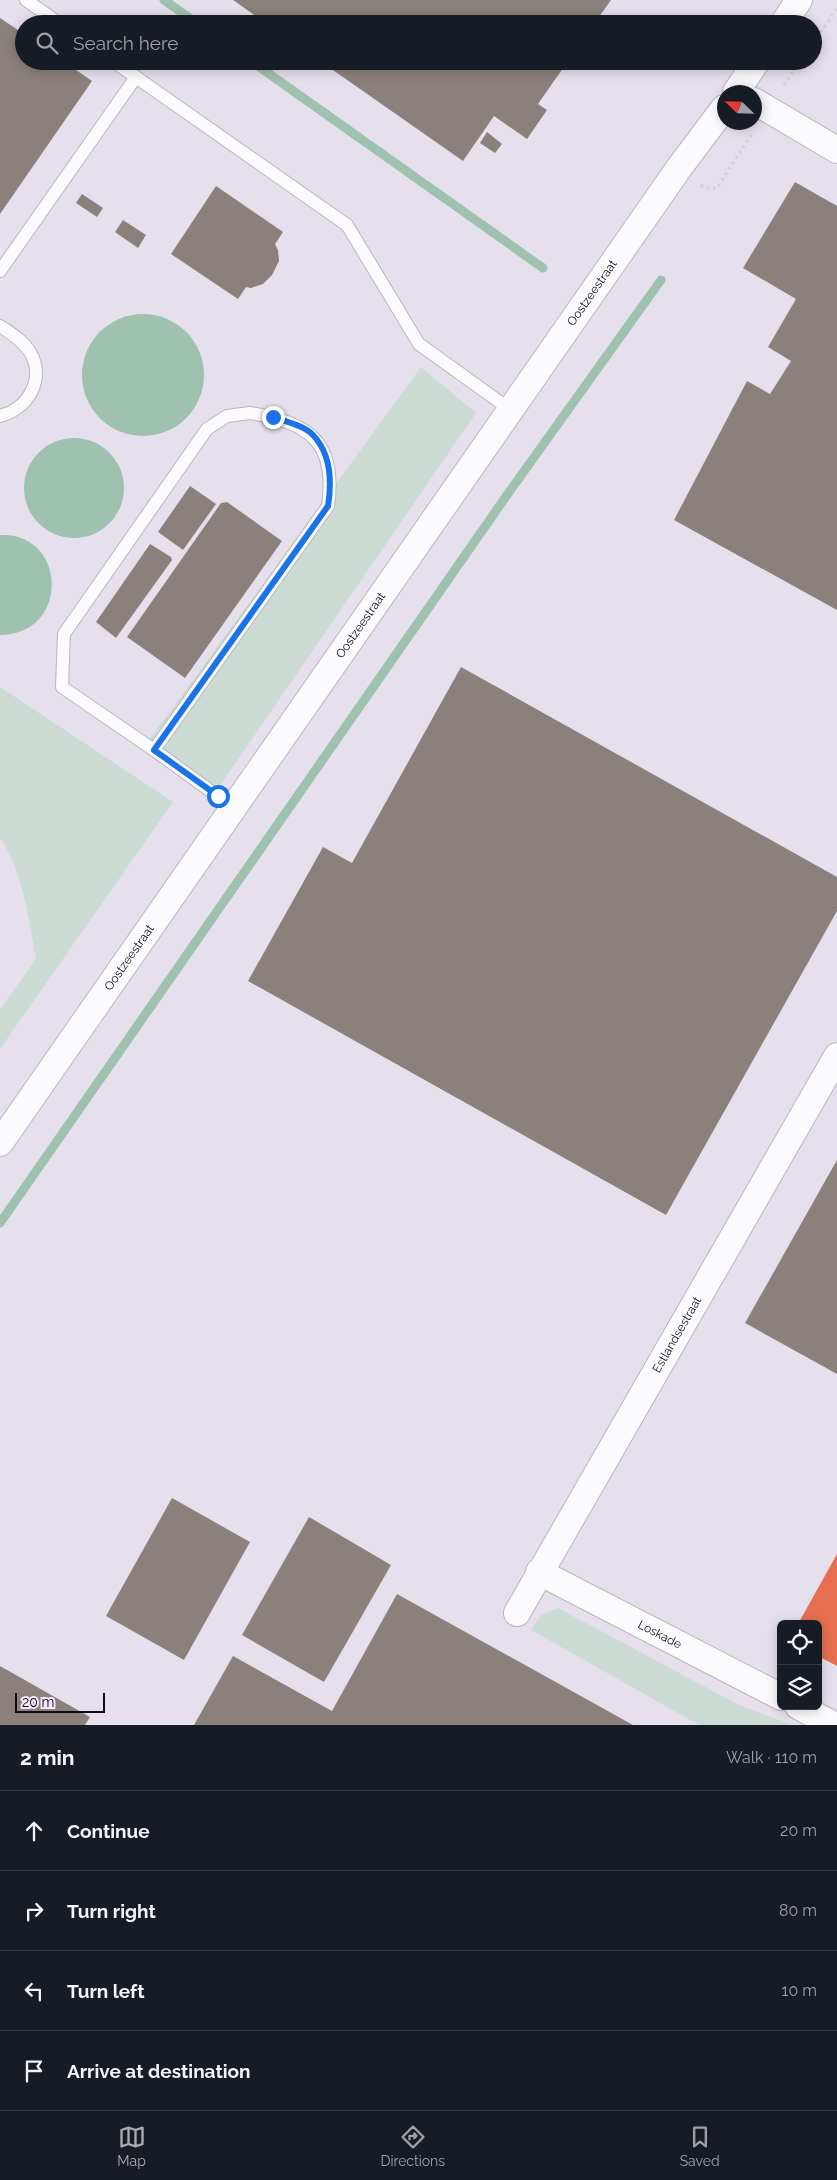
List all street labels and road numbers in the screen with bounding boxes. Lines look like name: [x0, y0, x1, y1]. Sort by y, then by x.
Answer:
street label: Oostzeestraat: [564, 257, 620, 328]
street label: Oostzeestraat: [333, 590, 388, 661]
street label: Oostzeestraat: [101, 922, 157, 993]
street label: Estlandsestraat: [650, 1294, 704, 1375]
street label: Loskade: [636, 1617, 684, 1651]

